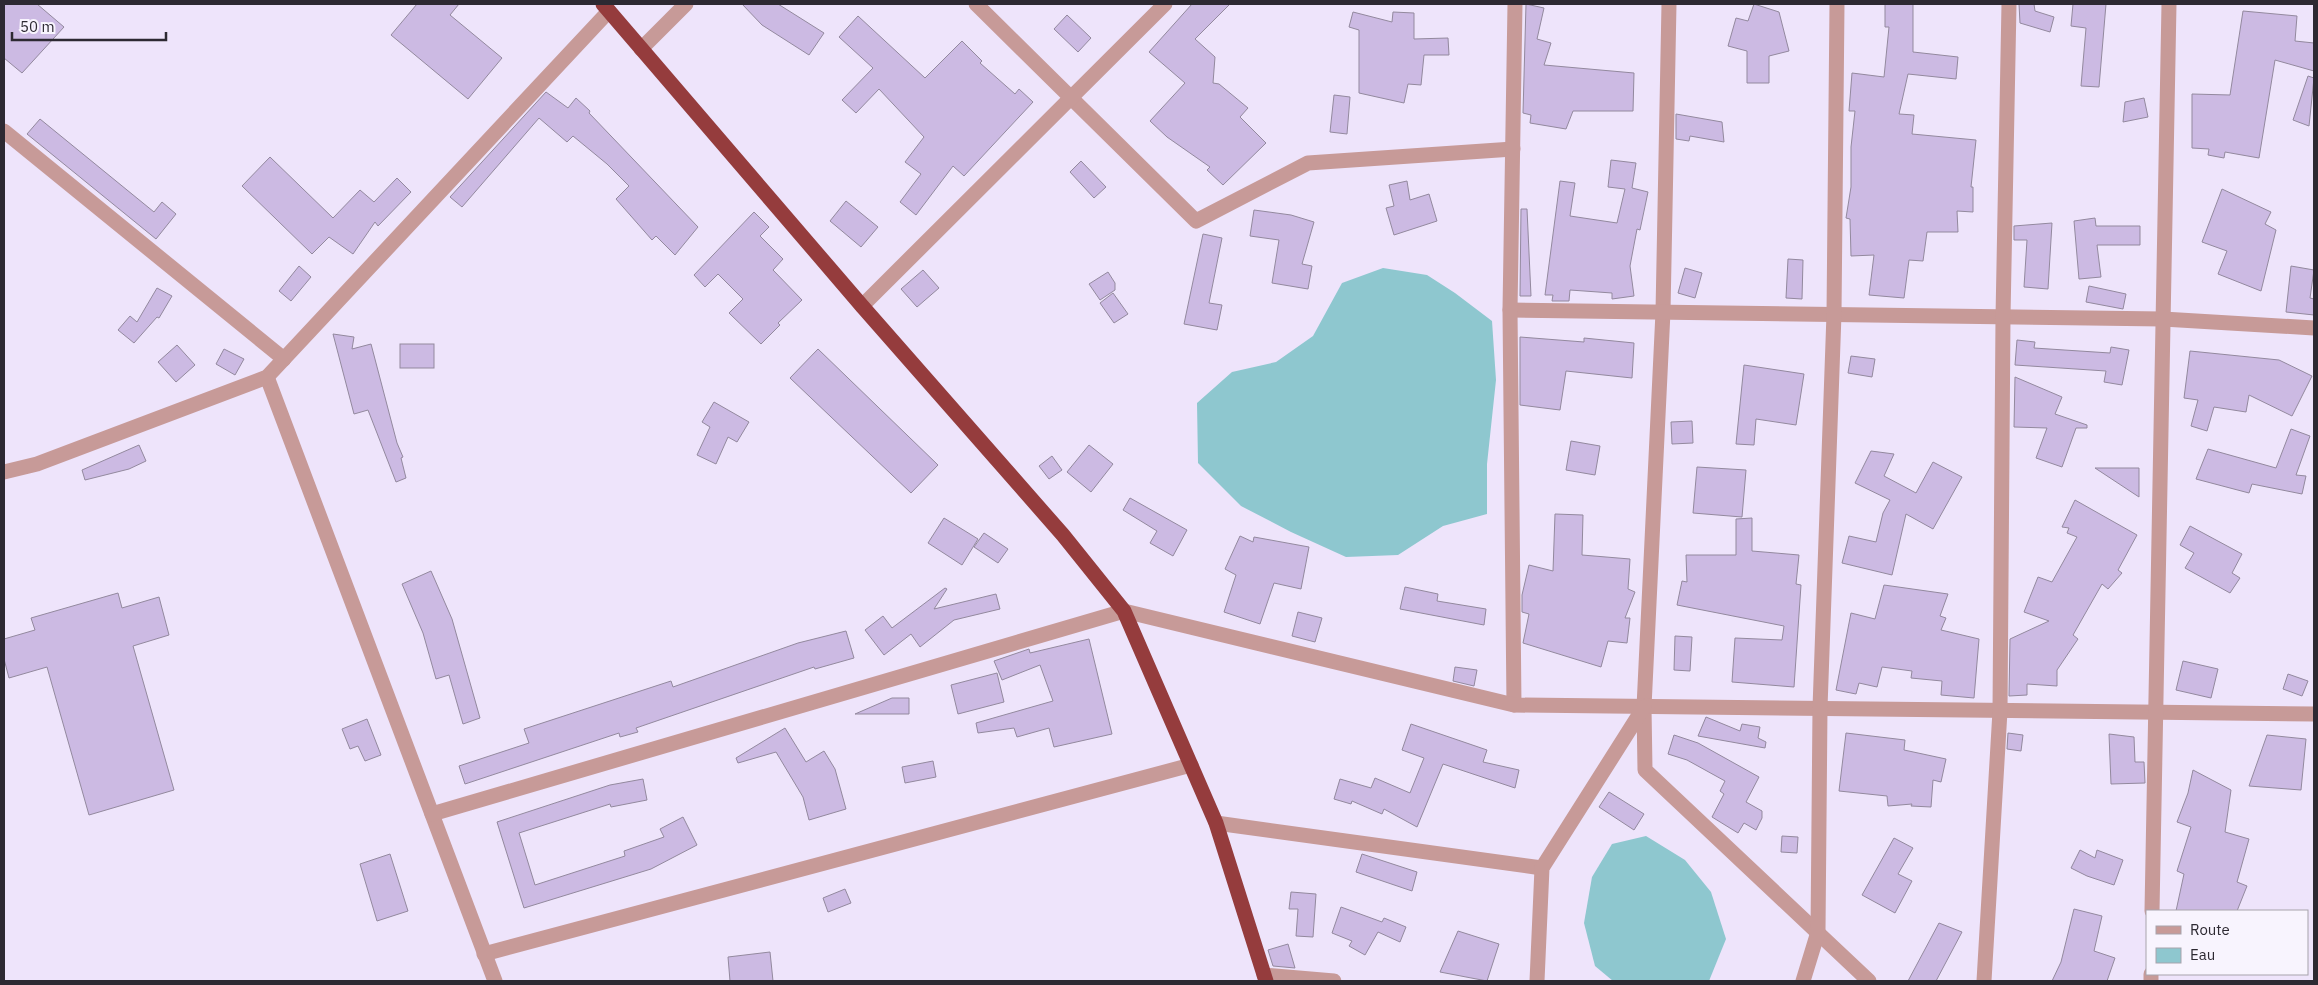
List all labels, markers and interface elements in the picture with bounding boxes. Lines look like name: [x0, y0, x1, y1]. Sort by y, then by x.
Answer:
scale bar: [12, 10, 166, 42]
text: 50 m: [20, 17, 55, 36]
legend: [2146, 910, 2308, 975]
text: Route: [2190, 920, 2230, 939]
text: Eau: [2190, 945, 2215, 964]

